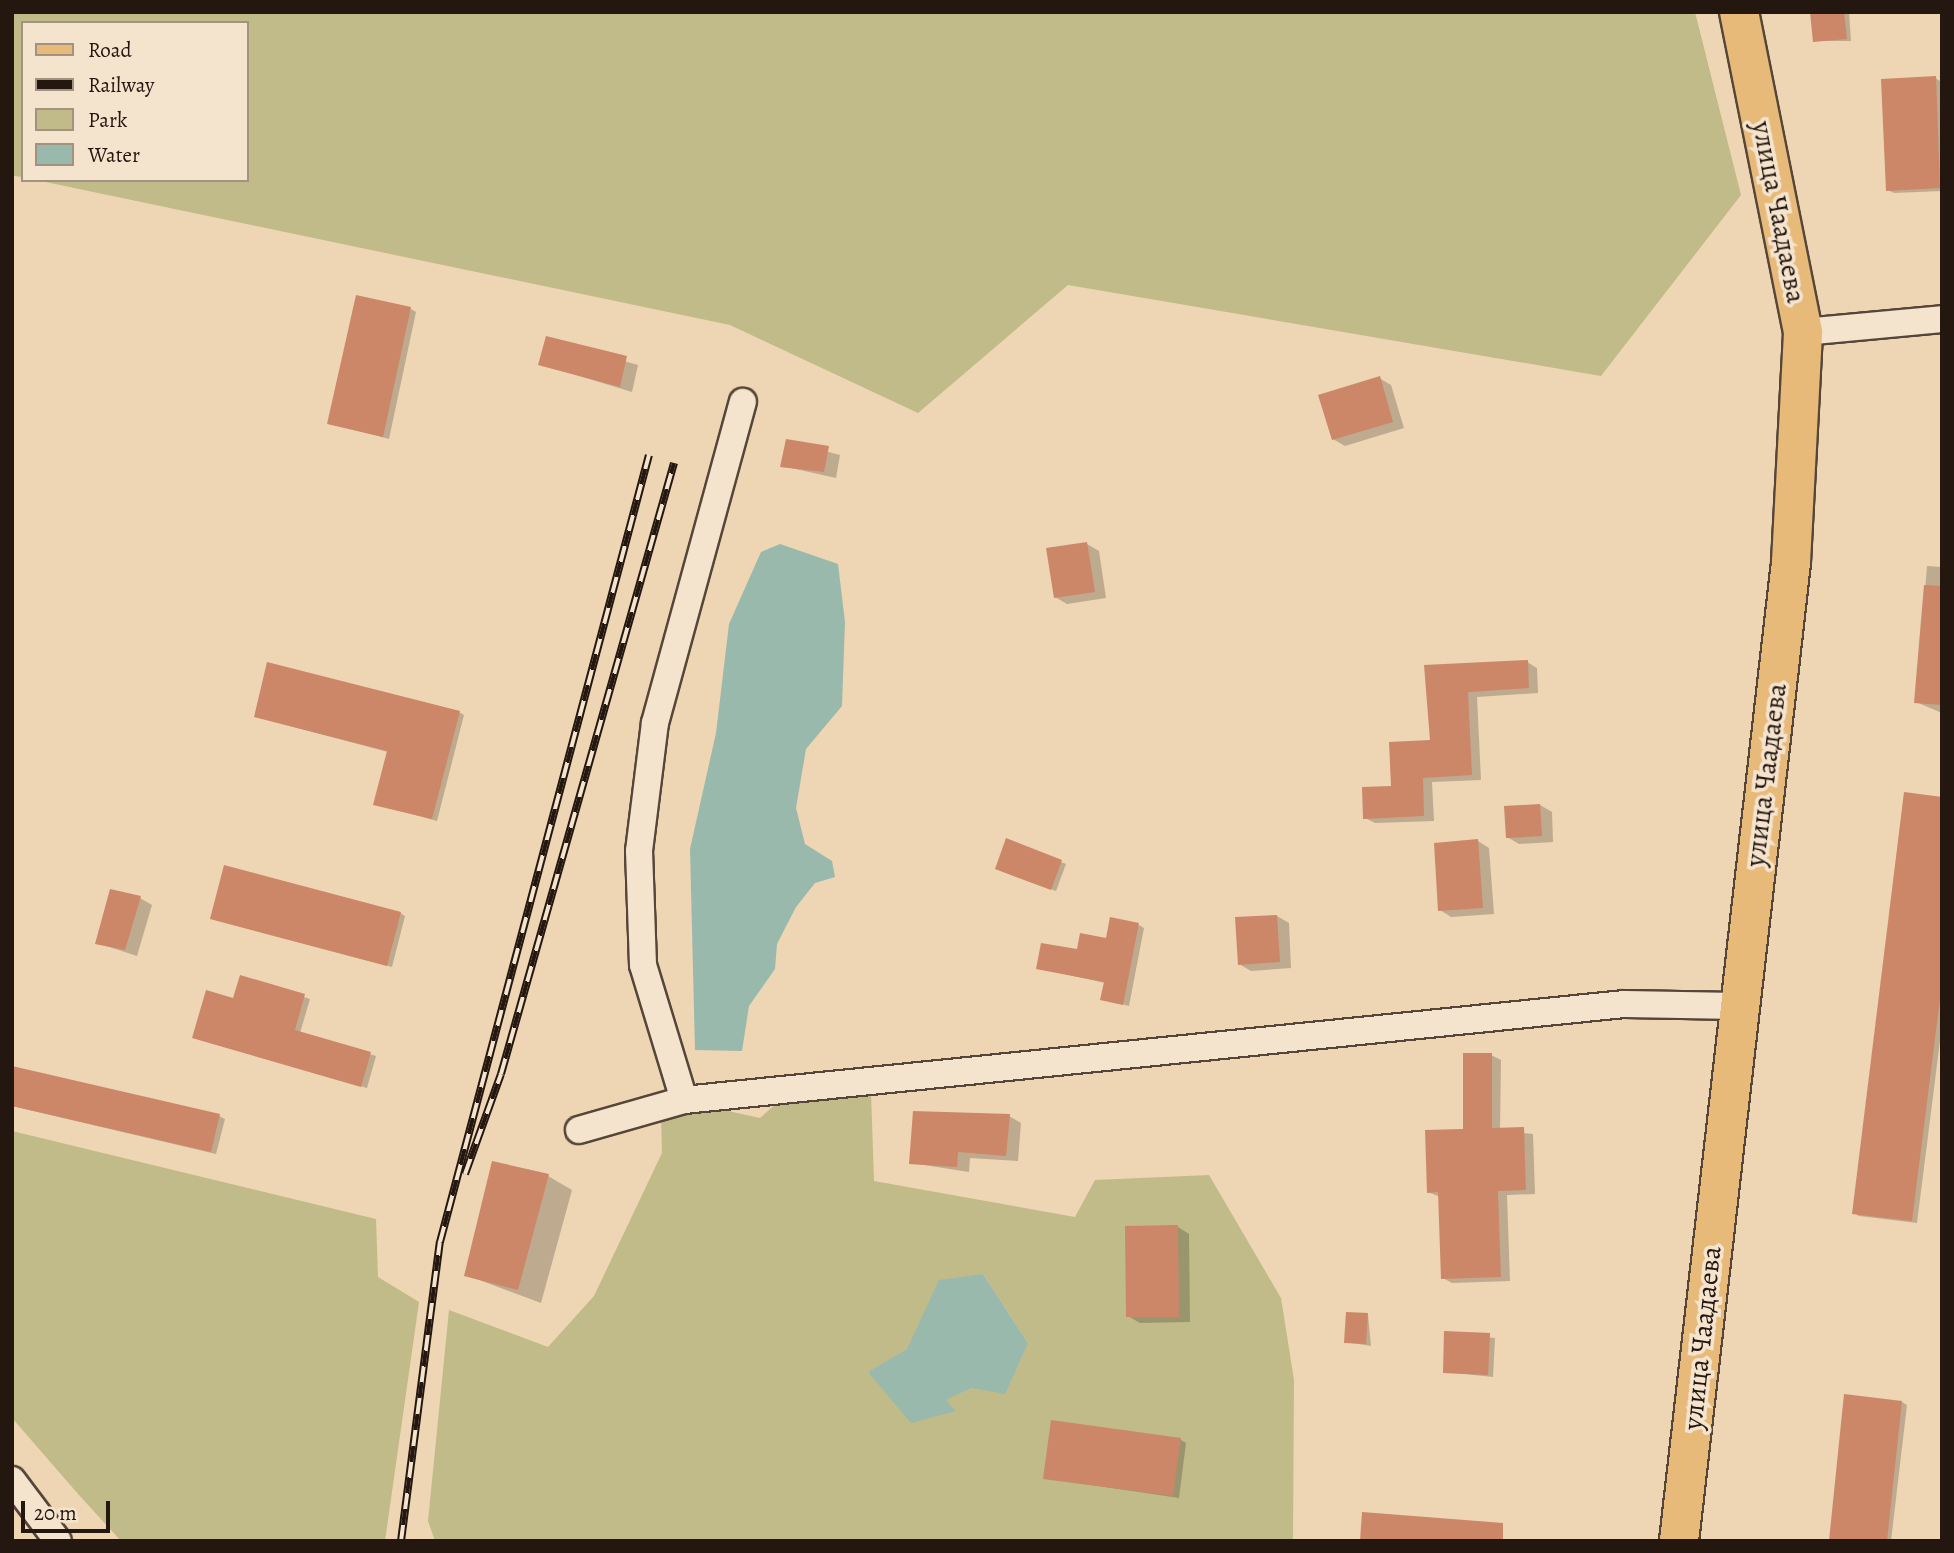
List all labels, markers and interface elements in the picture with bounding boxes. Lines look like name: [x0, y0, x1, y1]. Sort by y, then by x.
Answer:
legend: [21, 21, 248, 182]
text: Road: [88, 36, 132, 64]
text: Railway: [88, 71, 154, 99]
text: Park: [88, 106, 127, 134]
street label: улица Чаадаева: [1745, 118, 1813, 306]
text: Water: [88, 141, 140, 169]
street label: улица Чаадаева: [1738, 681, 1794, 869]
street label: улица Чаадаева: [1676, 1244, 1728, 1432]
scale bar: [24, 1486, 114, 1530]
text: 20 m: [34, 1499, 77, 1527]

